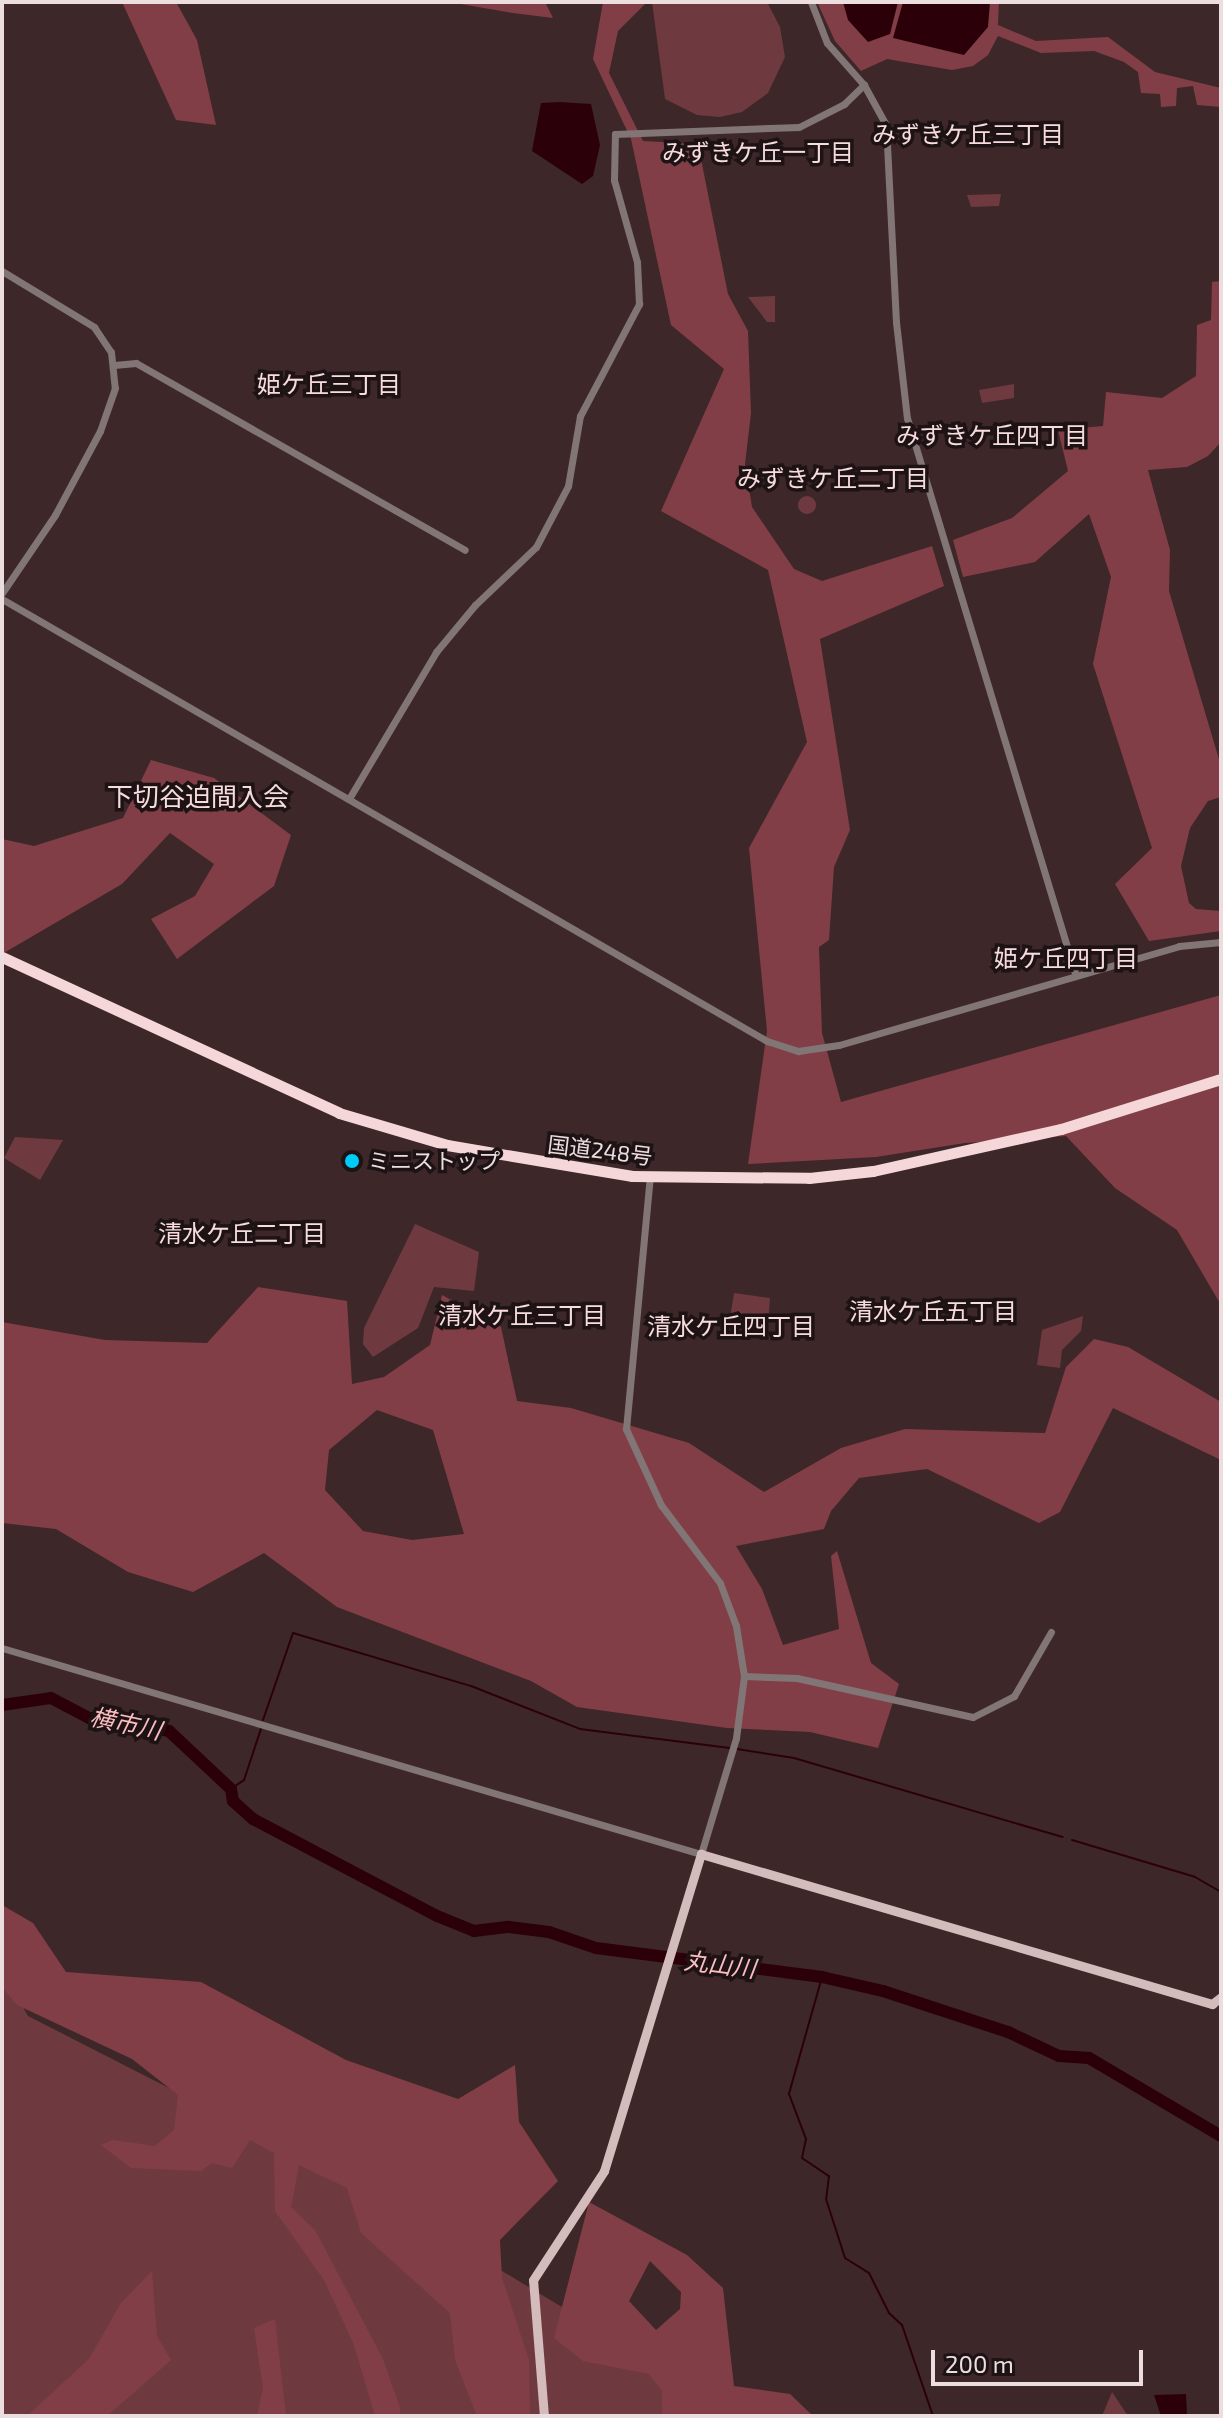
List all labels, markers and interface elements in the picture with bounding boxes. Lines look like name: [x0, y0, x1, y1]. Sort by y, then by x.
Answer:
district label: みずきケ丘三丁目: [872, 120, 1064, 148]
district label: みずきケ丘一丁目: [662, 138, 854, 166]
district label: 姫ケ丘三丁目: [257, 370, 401, 398]
district label: みずきケ丘四丁目: [896, 421, 1088, 449]
district label: みずきケ丘二丁目: [737, 464, 929, 492]
district label: 下切谷迫間入会: [107, 780, 289, 812]
district label: 姫ケ丘四丁目: [994, 944, 1138, 972]
street label: 国道248号: [546, 1130, 654, 1170]
place label: ミニストップ: [368, 1148, 500, 1174]
marker: ミニストップ: [343, 1152, 361, 1170]
district label: 清水ケ丘二丁目: [158, 1219, 326, 1247]
district label: 清水ケ丘五丁目: [849, 1297, 1017, 1325]
district label: 清水ケ丘三丁目: [438, 1301, 606, 1329]
district label: 清水ケ丘四丁目: [647, 1312, 815, 1340]
water label: 横市川: [88, 1701, 164, 1745]
water label: 丸山川: [683, 1945, 757, 1983]
scale bar: [935, 2334, 1147, 2384]
text: 200 m: [945, 2349, 1014, 2378]

